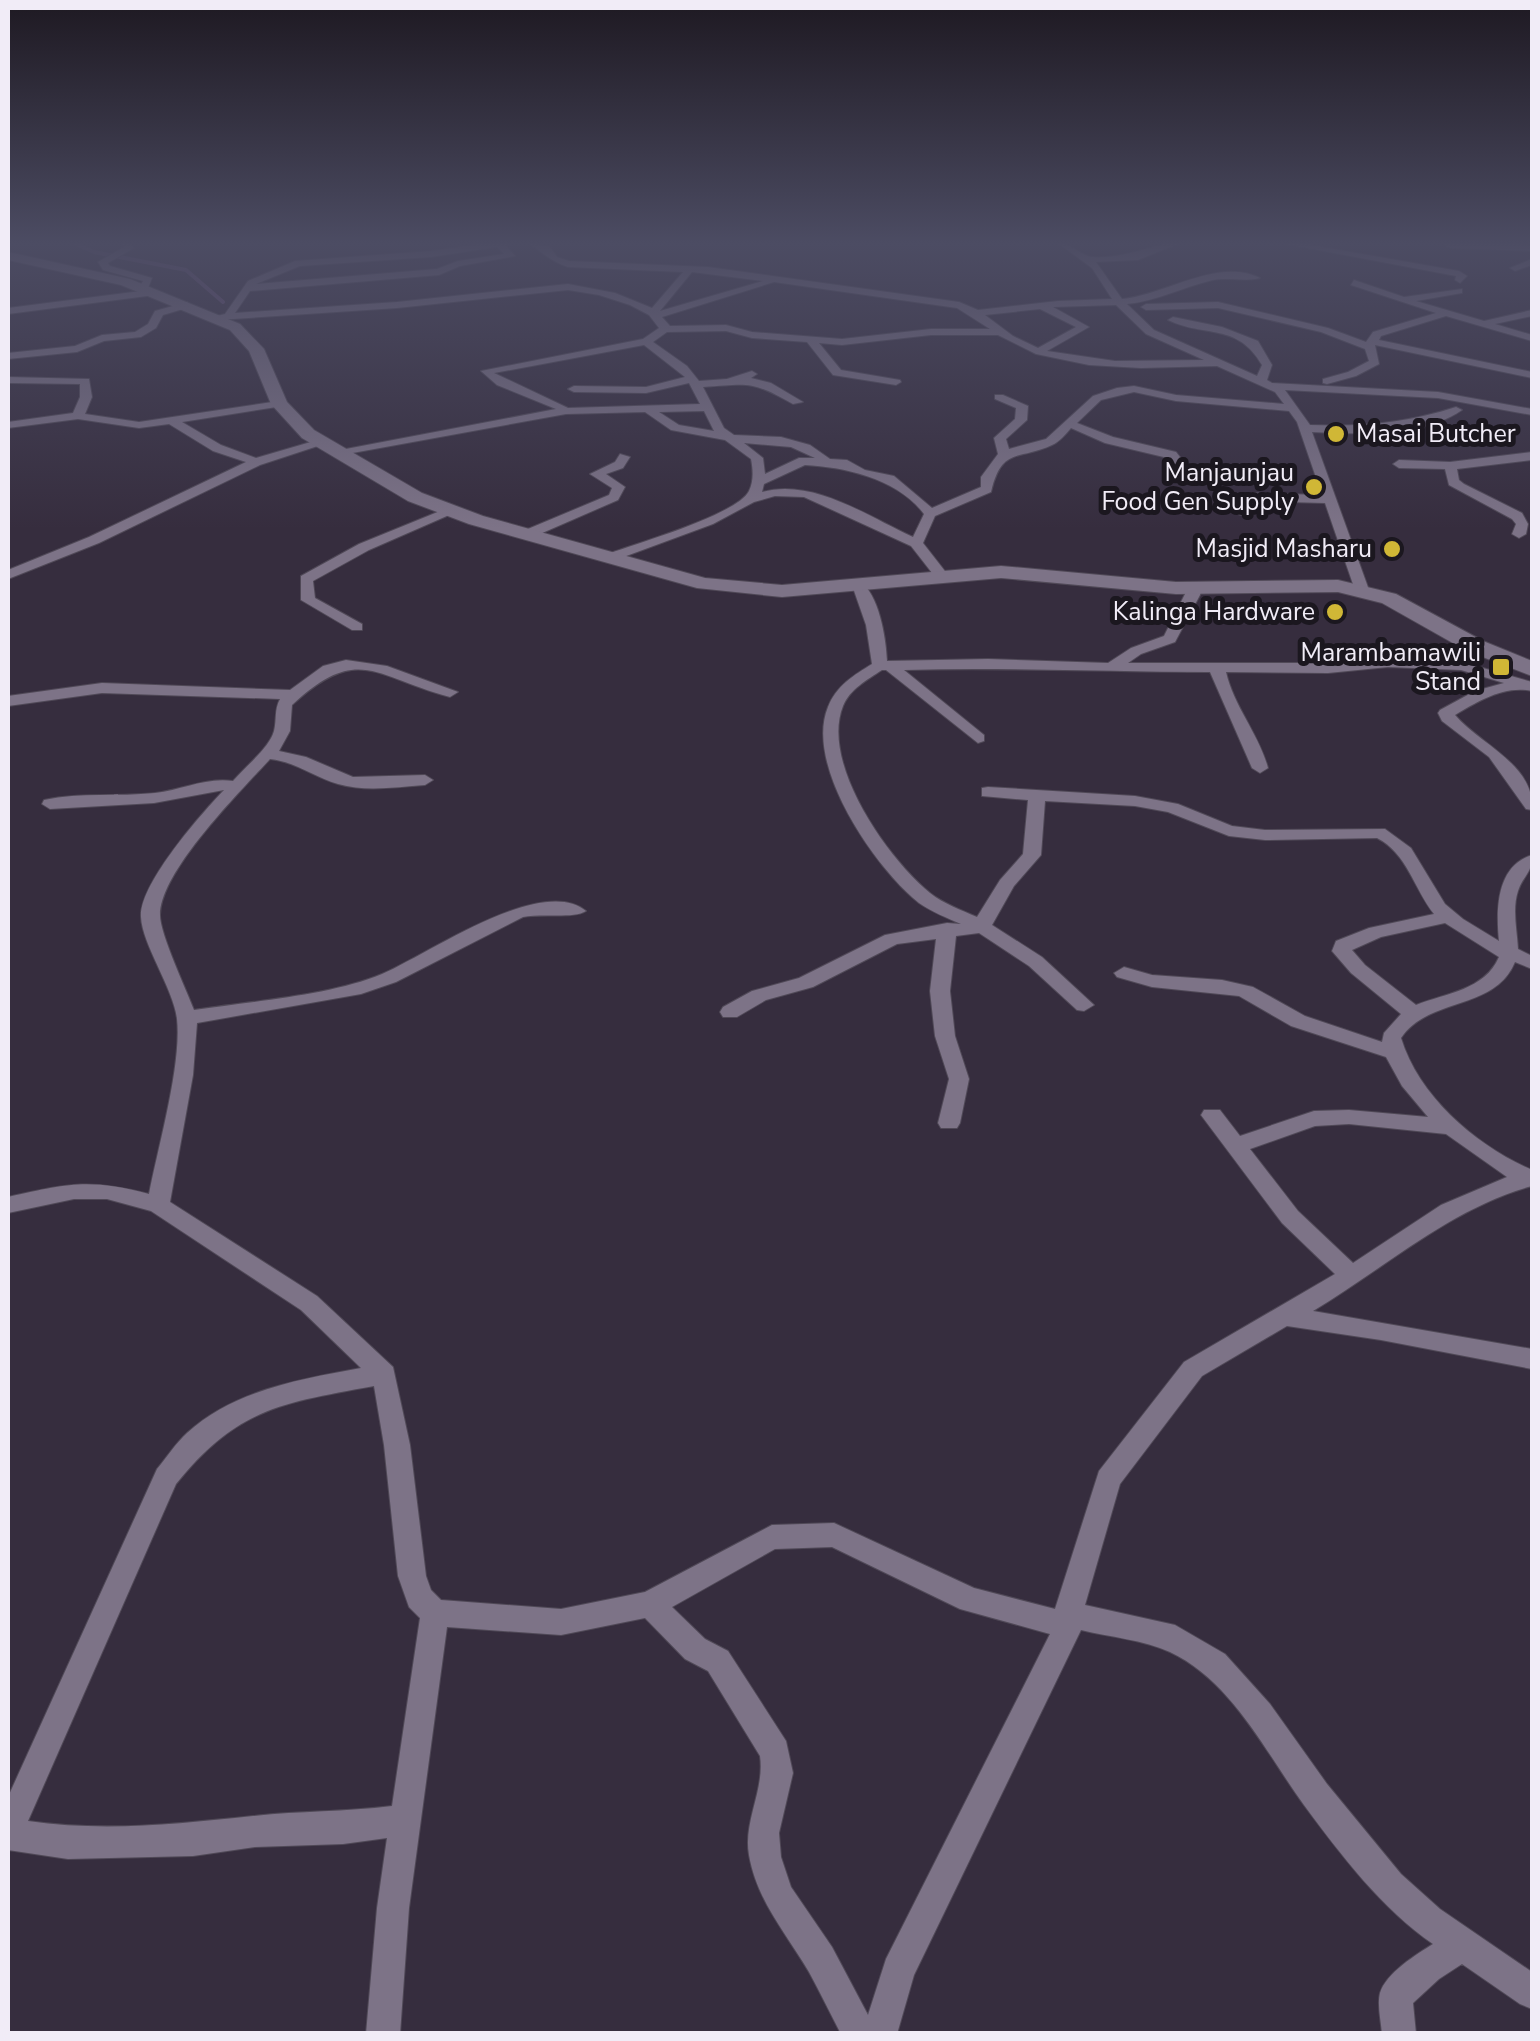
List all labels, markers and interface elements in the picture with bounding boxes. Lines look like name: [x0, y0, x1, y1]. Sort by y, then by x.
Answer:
place label: Masai Butcher: [1356, 417, 1516, 451]
marker: Masai Butcher: [1325, 423, 1347, 445]
place label: Manjaunjau Food Gen Supply: [1101, 456, 1294, 519]
marker: Manjaunjau Food Gen Supply: [1303, 476, 1325, 498]
place label: Masjid Masharu: [1196, 532, 1372, 566]
marker: Masjid Masharu: [1381, 538, 1403, 560]
place label: Kalinga Hardware: [1113, 595, 1315, 629]
marker: Kalinga Hardware: [1324, 601, 1346, 623]
place label: Marambamawili Stand: [1301, 636, 1481, 699]
marker: Marambamawili Stand: [1490, 656, 1512, 678]

